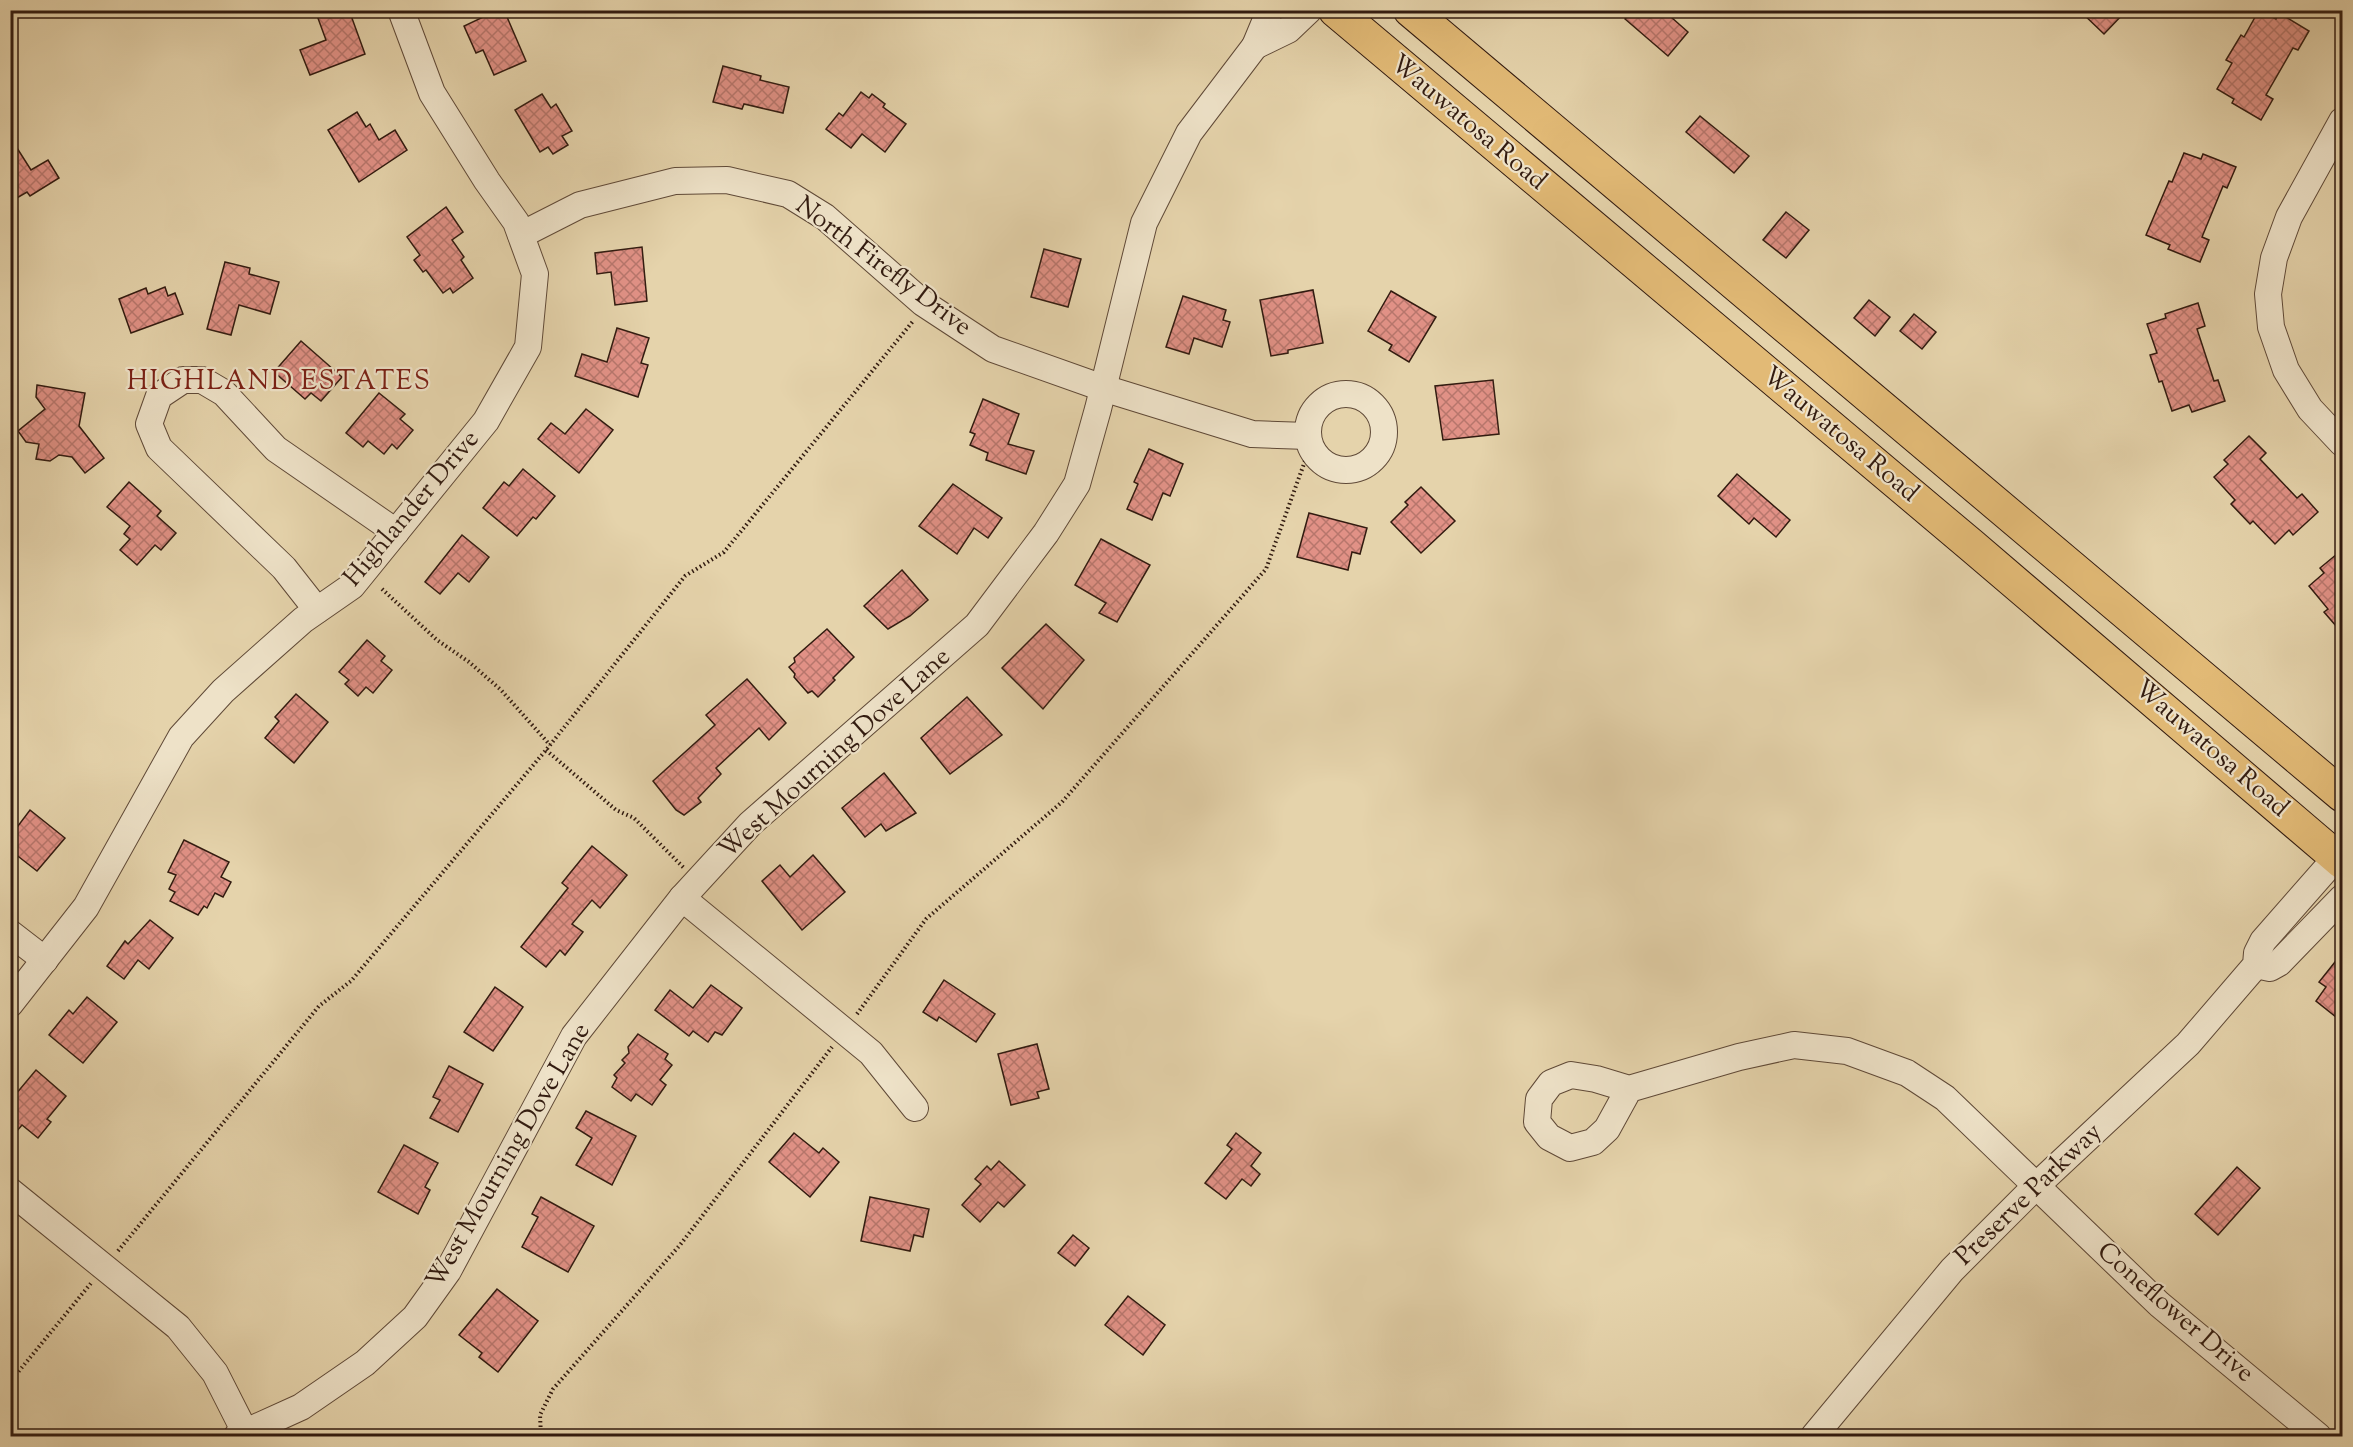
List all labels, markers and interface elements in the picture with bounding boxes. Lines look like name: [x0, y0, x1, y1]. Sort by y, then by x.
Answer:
street label: Wauwatosa Road: [1382, 46, 1555, 200]
street label: North Firefly Drive: [787, 188, 979, 346]
street label: Wauwatosa Road: [1754, 358, 1927, 512]
district label: HIGHLAND ESTATES: [127, 363, 431, 402]
street label: Highlander Drive: [335, 423, 489, 595]
street label: West Mourning Dove Lane: [711, 640, 959, 868]
street label: Wauwatosa Road: [2125, 671, 2297, 827]
street label: West Mourning Dove Lane: [418, 1016, 600, 1296]
street label: Preserve Parkway: [1947, 1115, 2111, 1275]
street label: Coneflower Drive: [2088, 1234, 2262, 1392]

